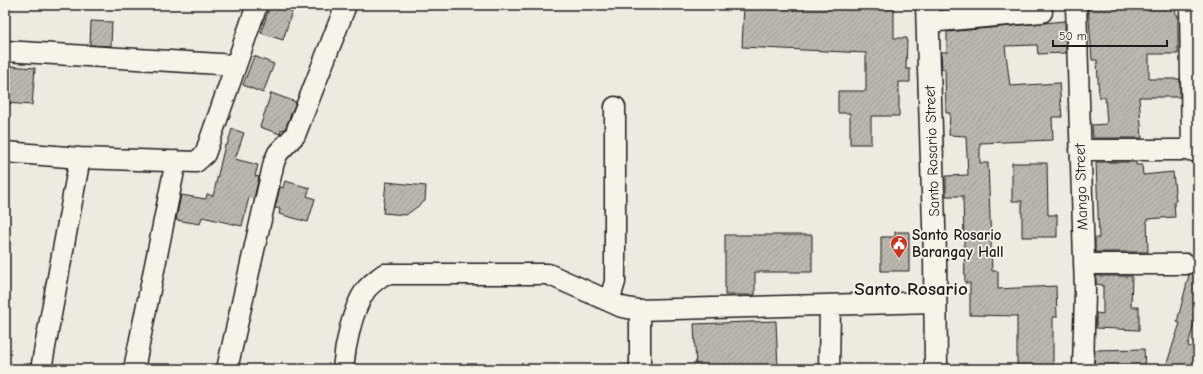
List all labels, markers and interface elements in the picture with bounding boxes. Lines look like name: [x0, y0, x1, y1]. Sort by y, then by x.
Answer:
scale bar: [1053, 22, 1167, 48]
text: 50 m: [1059, 29, 1087, 43]
street label: Santo Rosario Street: [921, 84, 943, 217]
street label: Mango Street: [1070, 142, 1092, 231]
place label: Santo Rosario Barangay Hall: [912, 226, 1004, 261]
public building icon: Santo Rosario Barangay Hall: [889, 234, 909, 259]
district label: Santo Rosario: [854, 278, 968, 300]

